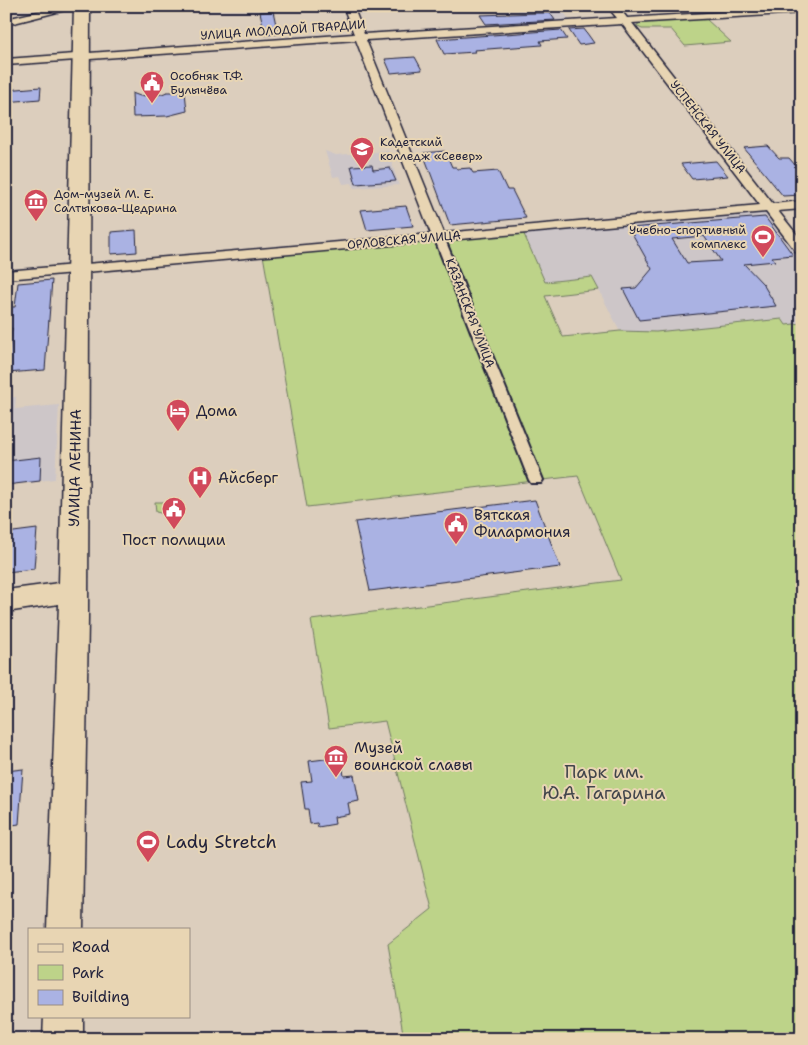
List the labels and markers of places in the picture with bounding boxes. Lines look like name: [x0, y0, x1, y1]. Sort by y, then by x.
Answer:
place label: Особняк Т.Ф. Булычёва: [170, 68, 243, 98]
public building icon: Особняк Т.Ф. Булычёва: [139, 70, 165, 104]
place label: Кадетский колледж «Север»: [380, 134, 483, 164]
school or university icon: Кадетский колледж «Север»: [349, 136, 375, 170]
place label: Дом-музей М. Е. Салтыкова-Щедрина: [54, 186, 177, 216]
museum icon: Дом-музей М. Е. Салтыкова-Щедрина: [23, 188, 49, 222]
place label: Учебно-спортивный комплекс: [629, 222, 746, 252]
sports icon: Учебно-спортивный комплекс: [750, 224, 776, 258]
hotel icon: Дома: [165, 398, 191, 432]
place label: Дома: [196, 401, 238, 421]
hospital icon: Айсберг: [187, 465, 213, 499]
place label: Айсберг: [218, 468, 279, 488]
public building icon: Пост полиции: [161, 496, 187, 530]
place label: Вятская Филармония: [474, 505, 571, 542]
public building icon: Вятская Филармония: [443, 511, 469, 545]
place label: Пост полиции: [122, 530, 226, 550]
place label: Музей воинской славы: [354, 738, 473, 775]
museum icon: Музей воинской славы: [323, 744, 349, 778]
sports icon: Lady Stretch: [135, 829, 161, 863]
place label: Lady Stretch: [166, 830, 277, 854]

